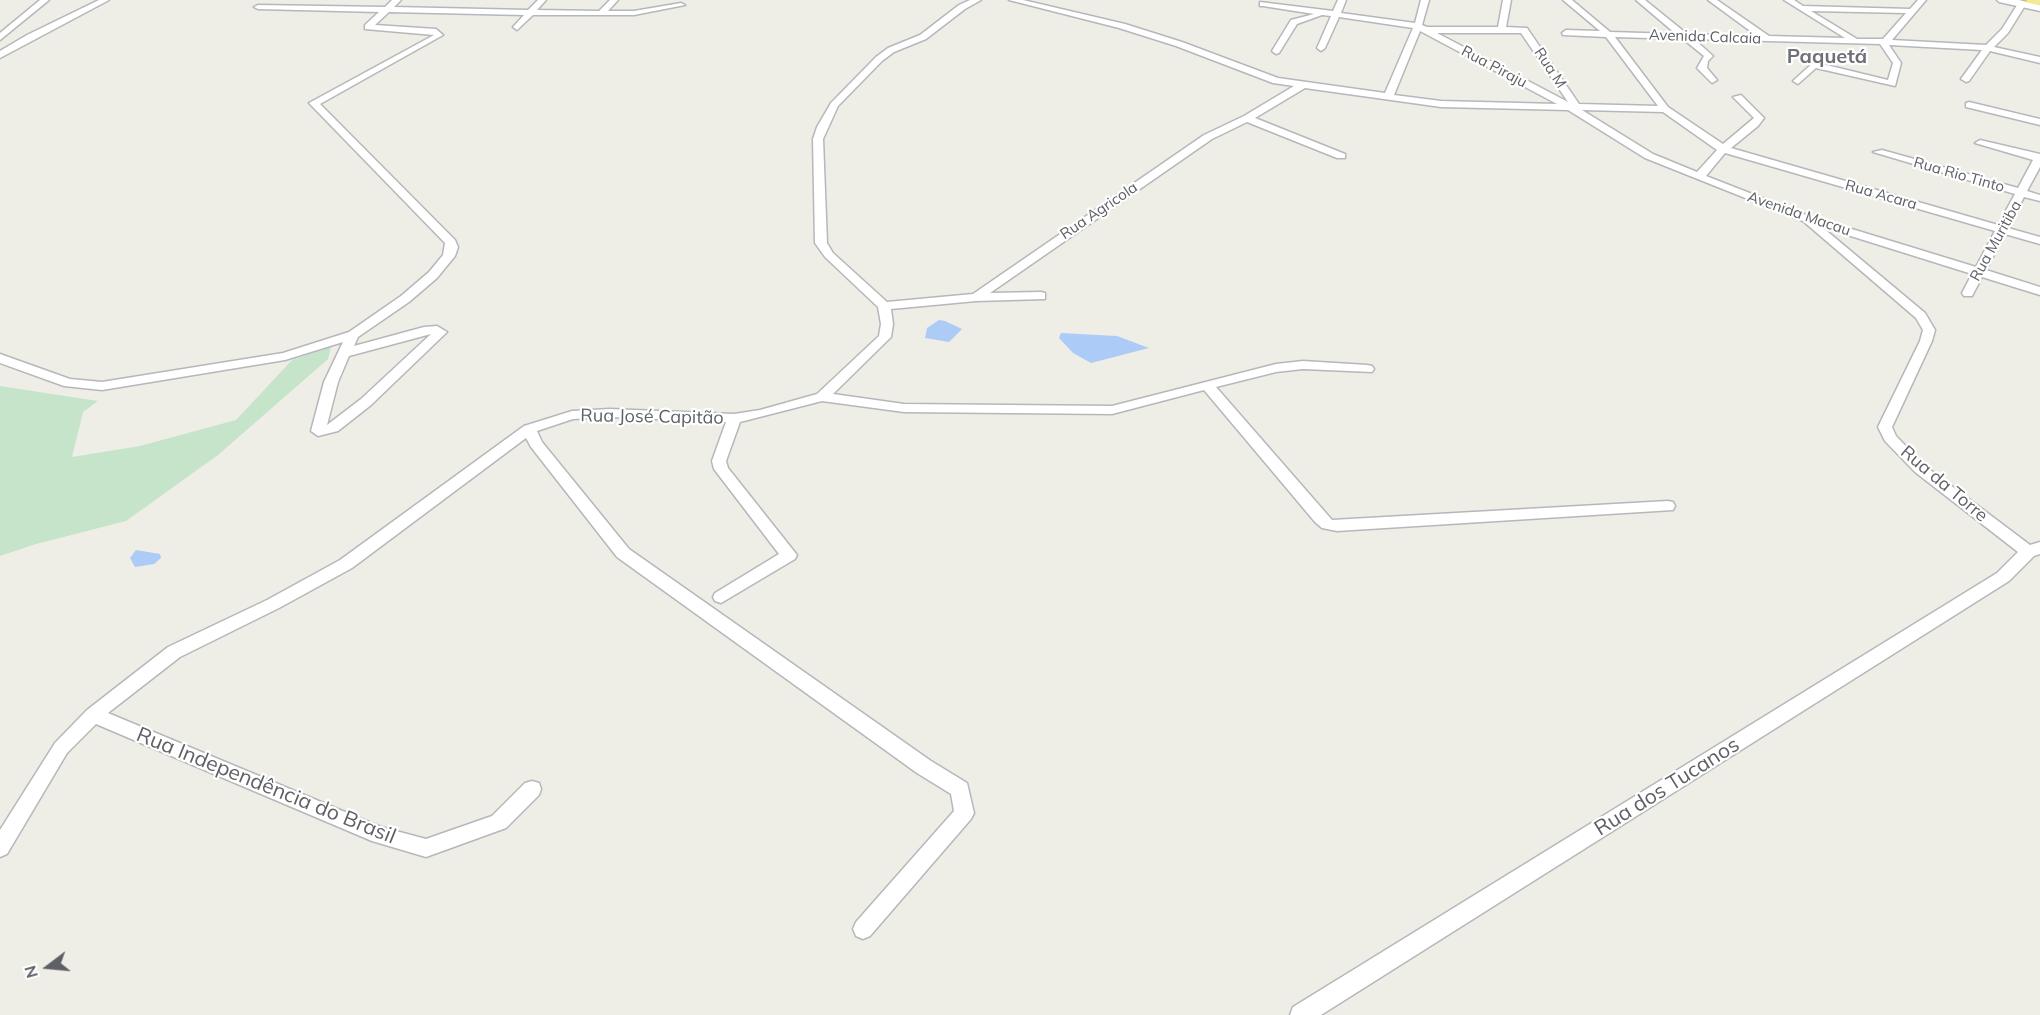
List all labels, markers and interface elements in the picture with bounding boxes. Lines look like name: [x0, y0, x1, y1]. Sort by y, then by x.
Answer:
street label: Avenida Calcaia: [1649, 26, 1761, 48]
street label: Rua Piraju: [1458, 42, 1530, 92]
street label: Rua M: [1530, 44, 1570, 92]
district label: Paquetá: [1787, 45, 1867, 69]
street label: Rua Rio Tinto: [1912, 153, 2006, 197]
street label: Rua Acara: [1843, 176, 1919, 214]
street label: Rua Agricola: [1057, 179, 1141, 243]
street label: Avenida Macau: [1745, 188, 1853, 240]
street label: Rua Muritiba: [1966, 198, 2026, 284]
street label: Rua José Capitão: [580, 405, 724, 429]
street label: Rua da Torre: [1896, 441, 1992, 527]
street label: Rua Independência do Brasil: [133, 722, 399, 850]
street label: Rua dos Tucanos: [1590, 732, 1744, 842]
north arrow: [18, 937, 78, 997]
text: N: [19, 963, 42, 981]

